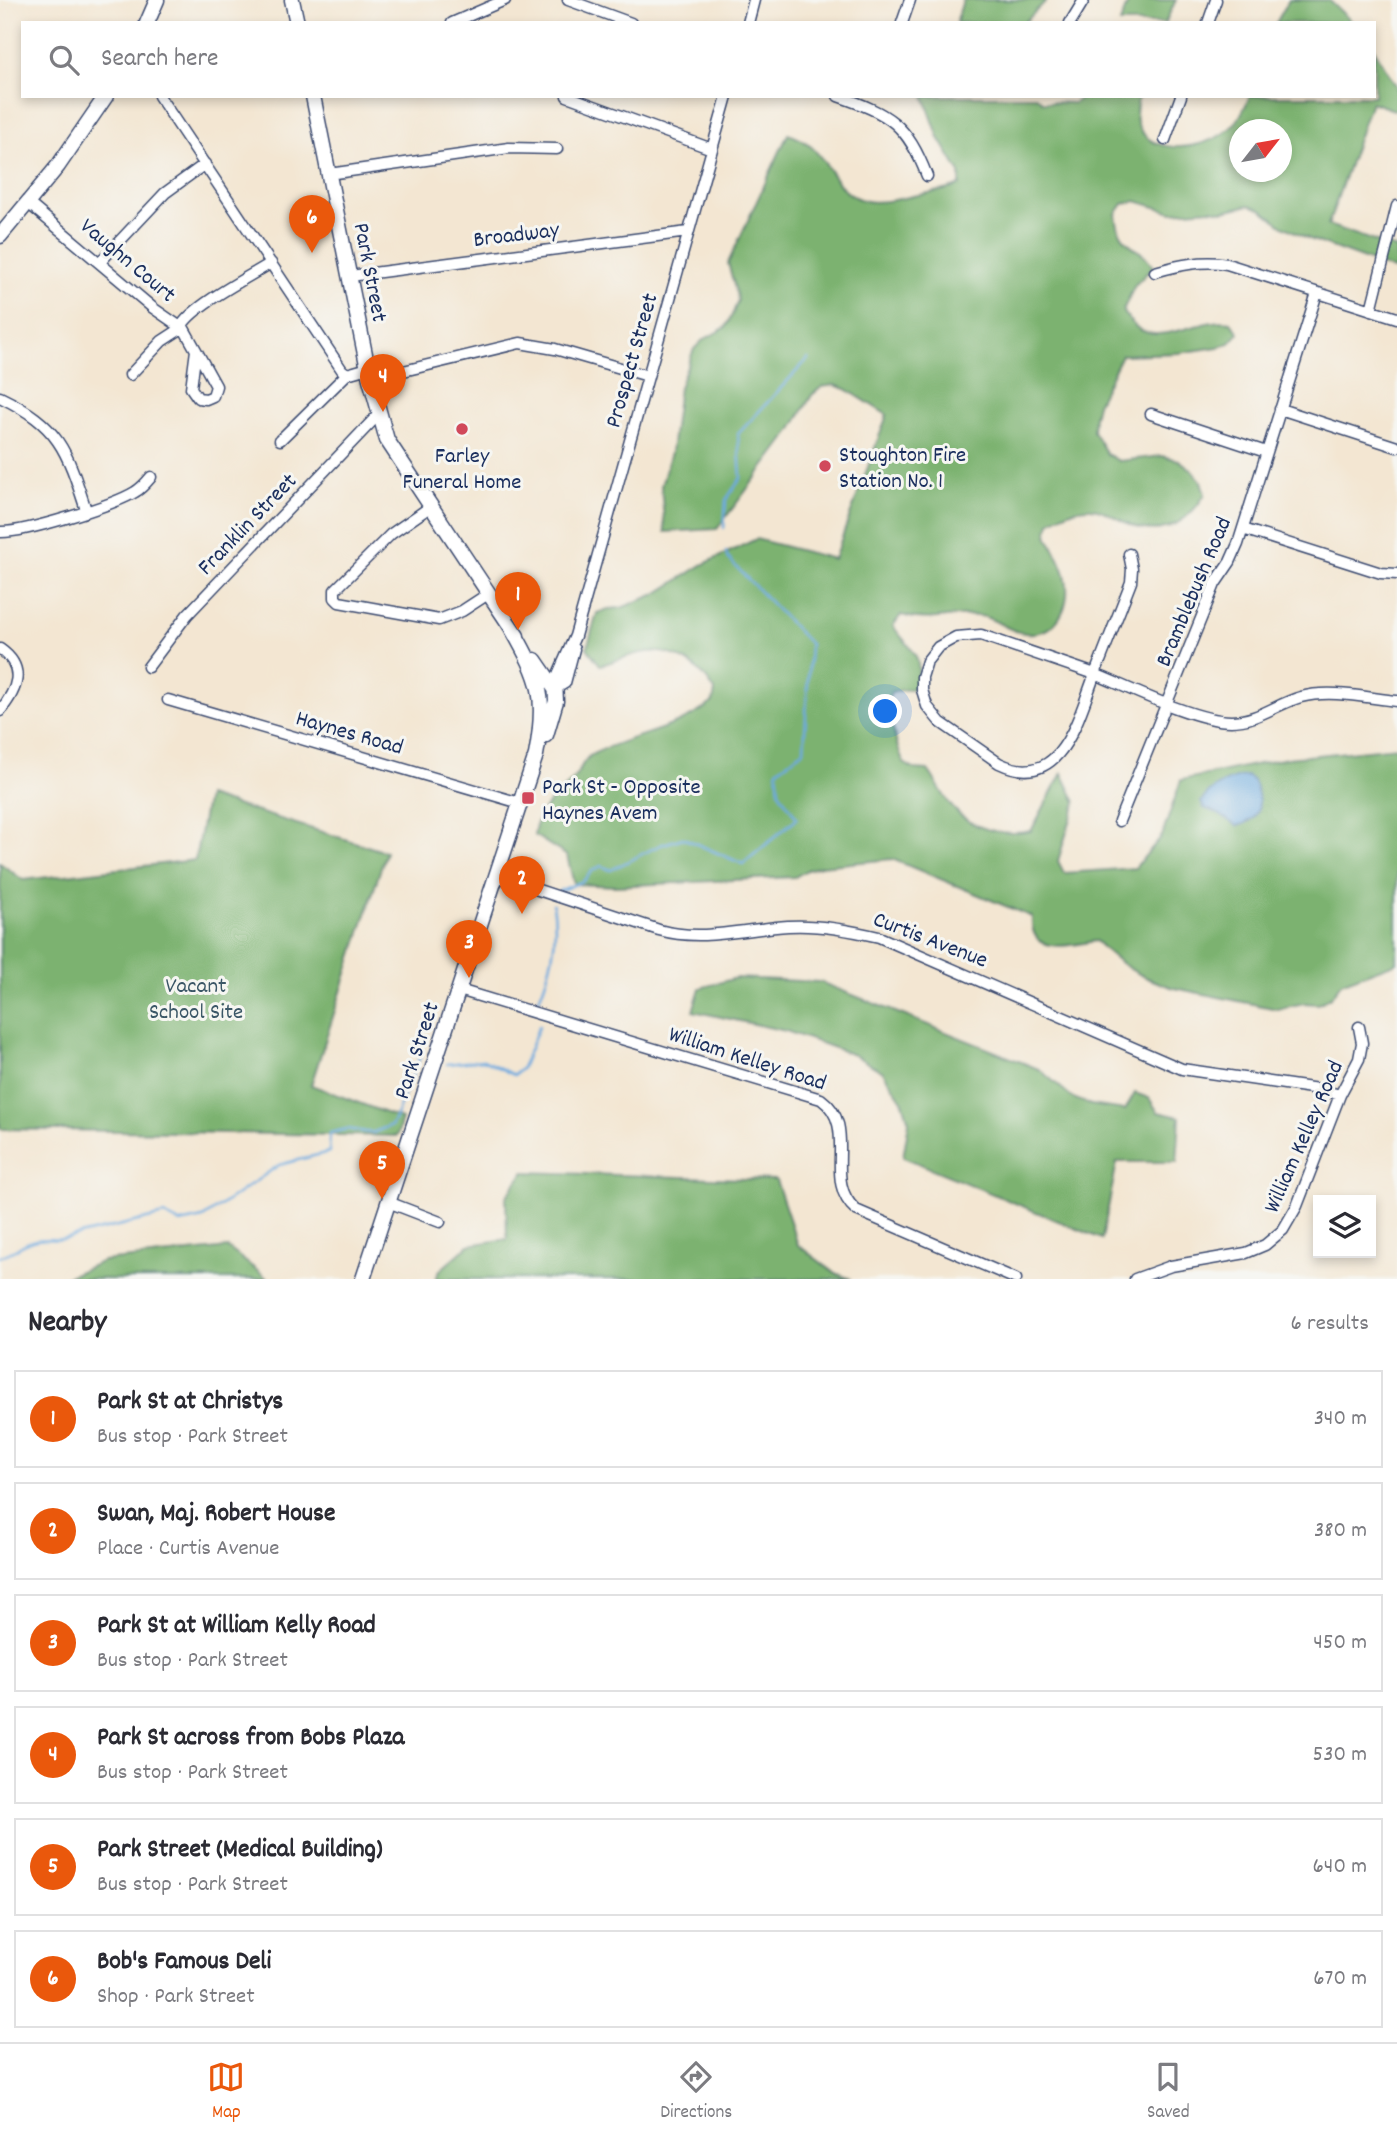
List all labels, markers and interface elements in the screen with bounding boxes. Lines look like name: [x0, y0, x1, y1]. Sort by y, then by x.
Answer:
search box: [21, 21, 1376, 98]
icon: search: [45, 41, 83, 79]
text: Search here: [101, 41, 219, 78]
north arrow: [1229, 119, 1292, 182]
pin: 6: [289, 195, 335, 253]
street label: Vaughn Court: [71, 212, 182, 312]
street label: Broadway: [472, 215, 562, 258]
street label: Park Street: [343, 220, 394, 325]
street label: Prospect Street: [598, 290, 668, 432]
pin: 4: [360, 354, 406, 412]
marker: Farley Funeral Home: [454, 421, 470, 437]
place label: Stoughton Fire Station No. 1: [839, 440, 966, 499]
place label: Farley Funeral Home: [403, 441, 521, 500]
marker: Stoughton Fire Station No. 1: [817, 458, 833, 474]
street label: Franklin Street: [191, 467, 306, 584]
street label: Bramblebush Road: [1149, 512, 1242, 672]
pin: 1: [495, 572, 541, 630]
your location: [868, 694, 902, 728]
street label: Haynes Road: [291, 703, 407, 765]
place label: Park St - Opposite Haynes Avem: [542, 772, 701, 831]
marker: Park St - Opposite Haynes Avem: [520, 790, 536, 806]
pin: 2: [499, 856, 545, 914]
street label: Curtis Avenue: [868, 904, 992, 978]
pin: 3: [446, 920, 492, 978]
park label: Vacant School Site: [149, 971, 243, 1030]
street label: Park Street: [387, 998, 450, 1104]
street label: William Kelley Road: [664, 1019, 830, 1101]
street label: William Kelley Road: [1257, 1056, 1354, 1219]
pin: 5: [359, 1141, 405, 1199]
map controls: [1313, 1195, 1376, 1258]
button: layers: [1313, 1195, 1376, 1258]
text: Nearby: [28, 1303, 106, 1346]
text: 6 results: [1291, 1308, 1369, 1341]
text: Park St at Christys: [97, 1384, 283, 1421]
text: 1: [50, 1403, 56, 1436]
text: 340 m: [1314, 1403, 1367, 1436]
text: Bus stop · Park Street: [97, 1421, 288, 1454]
text: Swan, Maj. Robert House: [97, 1496, 335, 1533]
text: 2: [48, 1515, 58, 1548]
text: 380 m: [1314, 1515, 1367, 1548]
text: Place · Curtis Avenue: [97, 1533, 279, 1566]
text: Park St at William Kelly Road: [97, 1608, 376, 1645]
text: 3: [48, 1627, 58, 1660]
text: 450 m: [1313, 1627, 1367, 1660]
text: Bus stop · Park Street: [97, 1645, 288, 1678]
text: Park St across from Bobs Plaza: [97, 1720, 404, 1757]
text: 4: [48, 1739, 58, 1772]
text: 530 m: [1313, 1739, 1367, 1772]
text: Bus stop · Park Street: [97, 1757, 288, 1790]
text: Park Street (Medical Building): [97, 1832, 383, 1869]
text: 5: [48, 1851, 58, 1884]
text: 640 m: [1313, 1851, 1367, 1884]
text: Bus stop · Park Street: [97, 1869, 288, 1902]
text: Bob's Famous Deli: [97, 1944, 271, 1981]
text: 6: [47, 1963, 59, 1996]
text: 670 m: [1313, 1963, 1367, 1996]
text: Shop · Park Street: [97, 1981, 255, 2014]
tab: Map: [207, 2058, 245, 2127]
tab: Directions: [660, 2058, 732, 2127]
tab: Saved: [1147, 2058, 1190, 2127]

